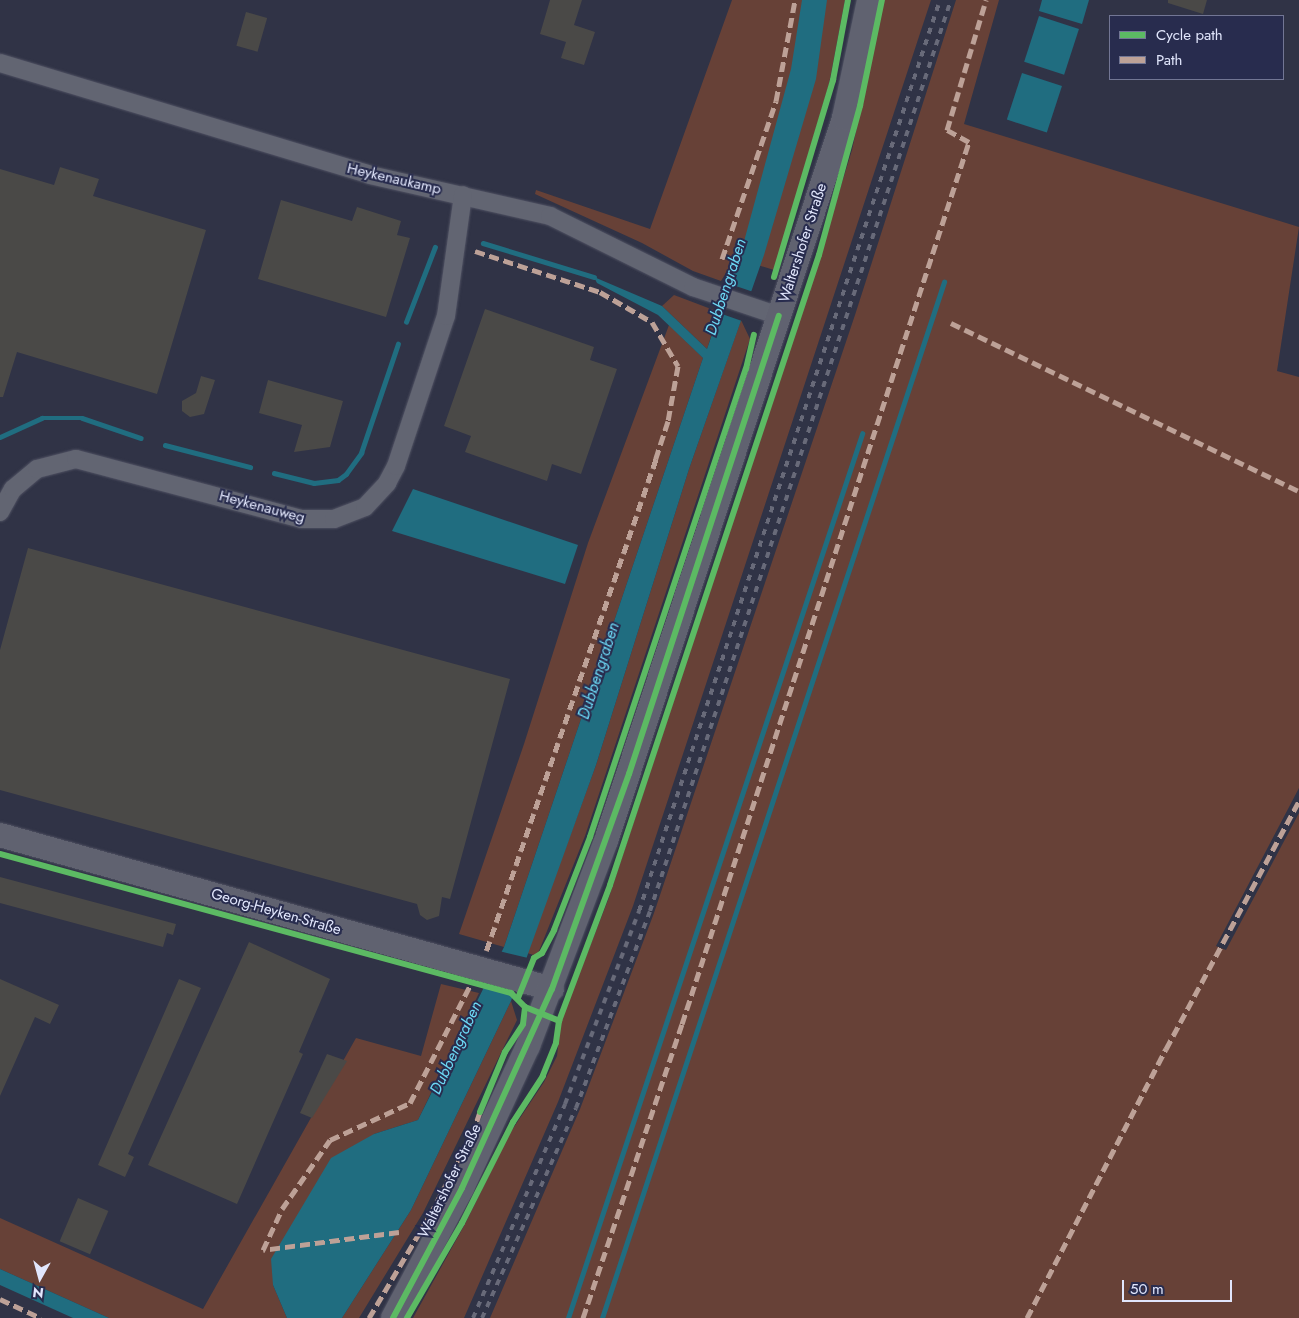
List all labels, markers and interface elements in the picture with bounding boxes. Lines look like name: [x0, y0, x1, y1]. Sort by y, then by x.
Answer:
legend: [1109, 15, 1284, 80]
text: Cycle path: [1156, 24, 1223, 46]
text: Path: [1156, 49, 1182, 71]
street label: Heykenaukamp: [345, 159, 443, 199]
street label: Waltershofer Straße: [775, 181, 831, 305]
water label: Dubbengraben: [701, 236, 751, 338]
street label: Heykenauweg: [217, 487, 307, 527]
water label: Dubbengraben: [574, 620, 624, 722]
street label: Georg-Heyken-Straße: [209, 885, 343, 939]
water label: Dubbengraben: [426, 998, 486, 1098]
street label: Waltershofer Straße: [415, 1121, 485, 1241]
north arrow: [15, 1253, 65, 1303]
scale bar: [1124, 1270, 1234, 1302]
text: 50 m: [1130, 1278, 1164, 1300]
text: N: [31, 1282, 45, 1303]

